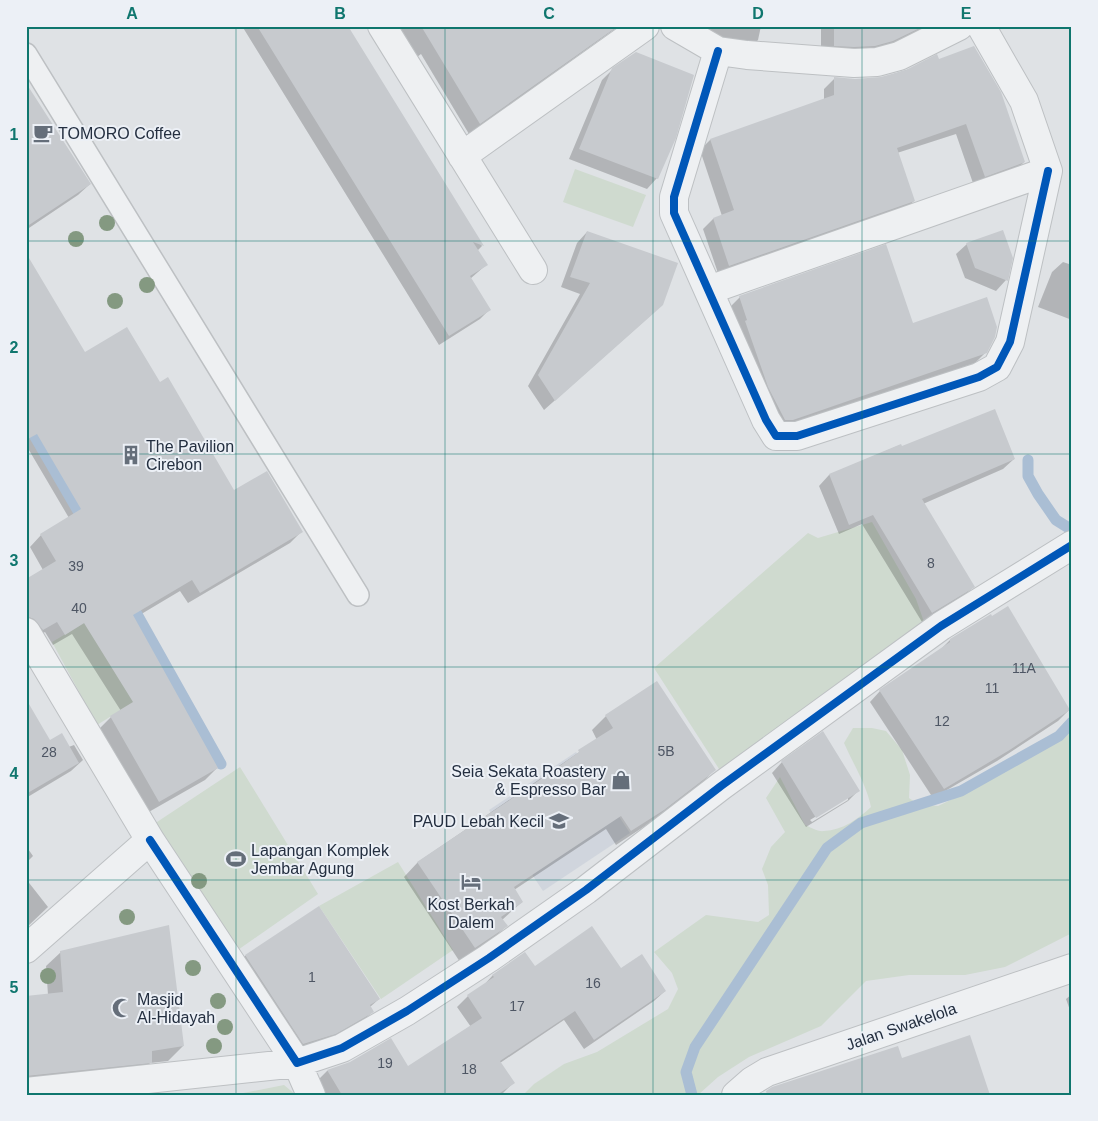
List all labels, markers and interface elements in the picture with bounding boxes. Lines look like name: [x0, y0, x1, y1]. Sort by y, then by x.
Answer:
text: A: [126, 5, 138, 22]
text: B: [334, 5, 346, 22]
text: C: [543, 5, 555, 22]
text: D: [752, 5, 764, 22]
text: E: [961, 5, 972, 22]
cafe icon: TOMORO Coffee: [32, 122, 54, 144]
place label: TOMORO Coffee: [58, 125, 181, 142]
text: 1: [10, 126, 19, 143]
text: 2: [10, 339, 19, 356]
place label: The Pavilion Cirebon: [146, 438, 234, 473]
building icon: The Pavilion Cirebon: [120, 444, 142, 466]
text: 3: [10, 552, 19, 569]
house number: 8: [927, 555, 935, 571]
house number: 39: [68, 558, 84, 574]
house number: 40: [71, 600, 87, 616]
house number: 11A: [1012, 660, 1037, 676]
house number: 11: [985, 680, 999, 696]
house number: 12: [934, 713, 950, 729]
house number: 5B: [657, 743, 675, 759]
house number: 28: [41, 744, 57, 760]
place label: Seia Sekata Roastery & Espresso Bar: [451, 763, 607, 798]
text: 4: [10, 765, 19, 782]
shop icon: Seia Sekata Roastery & Espresso Bar: [610, 769, 632, 791]
school or university icon: PAUD Lebah Kecil: [548, 810, 570, 832]
place label: PAUD Lebah Kecil: [413, 813, 544, 830]
place label: Lapangan Komplek Jembar Agung: [251, 842, 390, 877]
sports icon: Lapangan Komplek Jembar Agung: [225, 848, 247, 870]
hotel icon: Kost Berkah Dalem: [460, 871, 482, 893]
place label: Kost Berkah Dalem: [427, 896, 515, 931]
house number: 1: [308, 969, 316, 985]
house number: 16: [585, 975, 601, 991]
text: 5: [10, 979, 19, 996]
place label: Masjid Al-Hidayah: [137, 991, 215, 1026]
mosque icon: Masjid Al-Hidayah: [111, 997, 133, 1019]
house number: 17: [509, 998, 525, 1014]
street label: Jalan Swakelola: [844, 1000, 959, 1053]
house number: 19: [377, 1055, 393, 1071]
house number: 18: [461, 1061, 477, 1077]

